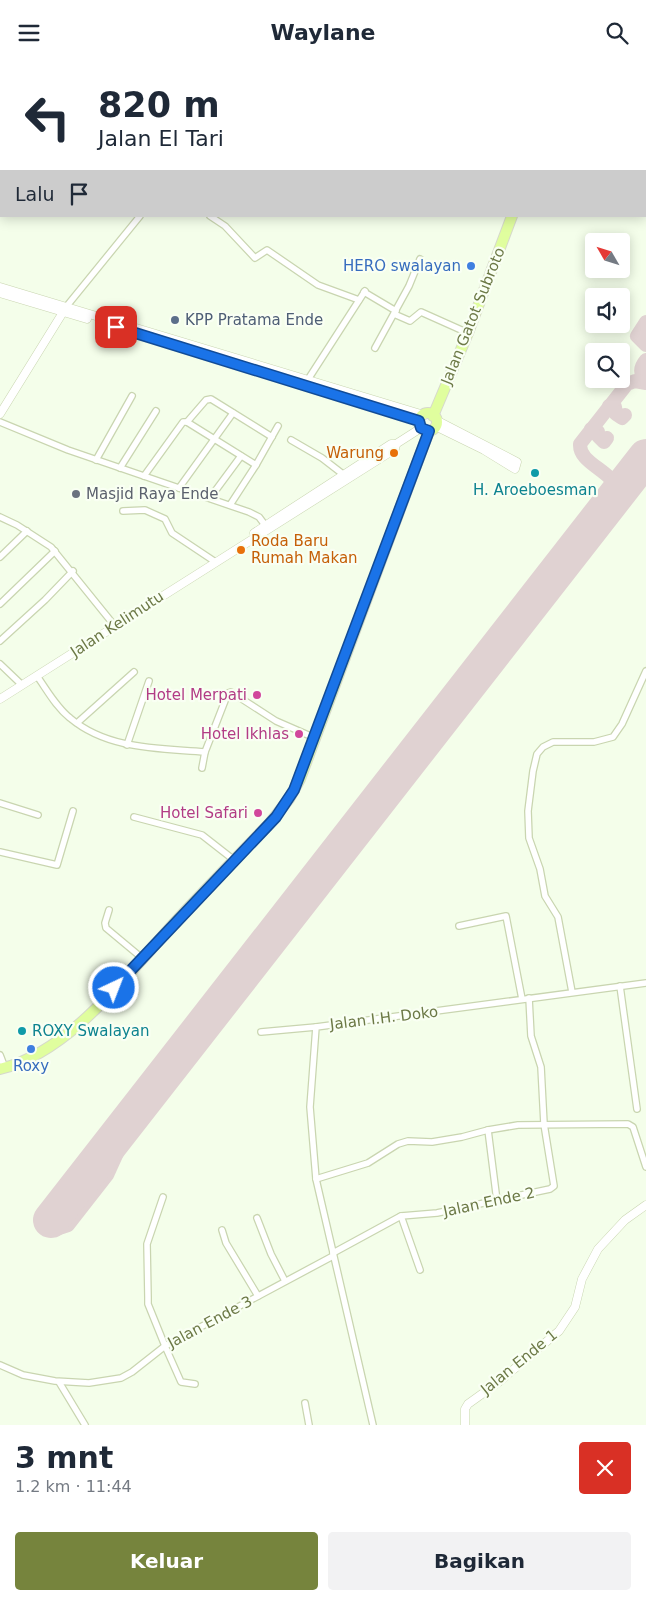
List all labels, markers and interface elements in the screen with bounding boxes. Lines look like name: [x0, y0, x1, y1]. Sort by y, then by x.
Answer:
icon: menu: [15, 19, 43, 47]
icon: search: [603, 19, 631, 47]
text: Waylane: [271, 20, 375, 45]
icon: left: [15, 85, 80, 150]
text: 820 m: [98, 85, 220, 125]
text: Jalan El Tari: [98, 126, 224, 151]
icon: arrive: [65, 180, 93, 208]
text: Lalu: [15, 183, 55, 205]
north arrow: [585, 233, 630, 277]
map controls: [585, 233, 630, 388]
street label: Jalan Gatot Subroto: [437, 245, 509, 388]
place label: HERO swalayan: [343, 257, 461, 275]
marker: HERO swalayan: [465, 260, 477, 272]
button: sound: [585, 288, 630, 333]
pin: [95, 306, 137, 348]
place label: KPP Pratama Ende: [185, 311, 323, 329]
icon: arrive: [102, 313, 130, 341]
marker: KPP Pratama Ende: [169, 314, 181, 326]
button: search: [585, 343, 630, 388]
place label: Warung: [326, 444, 384, 462]
marker: Warung: [388, 447, 400, 459]
marker: H. Aroeboesman: [529, 467, 541, 479]
place label: H. Aroeboesman: [473, 481, 597, 499]
place label: Masjid Raya Ende: [86, 485, 218, 503]
marker: Masjid Raya Ende: [70, 488, 82, 500]
place label: Roda Baru Rumah Makan: [251, 532, 358, 567]
marker: Roda Baru Rumah Makan: [235, 544, 247, 556]
street label: Jalan Kelimutu: [66, 587, 167, 661]
place label: Hotel Merpati: [145, 686, 247, 704]
marker: Hotel Merpati: [251, 689, 263, 701]
place label: Hotel Ikhlas: [201, 725, 289, 743]
marker: Hotel Ikhlas: [293, 728, 305, 740]
place label: Hotel Safari: [160, 804, 248, 822]
marker: Hotel Safari: [252, 807, 264, 819]
position arrow: [87, 961, 139, 1013]
street label: Jalan I.H. Doko: [328, 1002, 439, 1034]
place label: ROXY Swalayan: [32, 1022, 149, 1040]
marker: ROXY Swalayan: [16, 1025, 28, 1037]
marker: Roxy: [25, 1043, 37, 1055]
place label: Roxy: [13, 1057, 49, 1075]
street label: Jalan Ende 2: [441, 1183, 537, 1221]
street label: Jalan Ende 3: [164, 1292, 255, 1352]
street label: Jalan Ende 1: [476, 1326, 561, 1399]
text: 3 mnt: [15, 1440, 113, 1475]
button: close: [579, 1442, 631, 1494]
text: 1.2 km · 11:44: [15, 1477, 132, 1496]
button: Keluar: [15, 1532, 318, 1590]
button: Bagikan: [328, 1532, 631, 1590]

